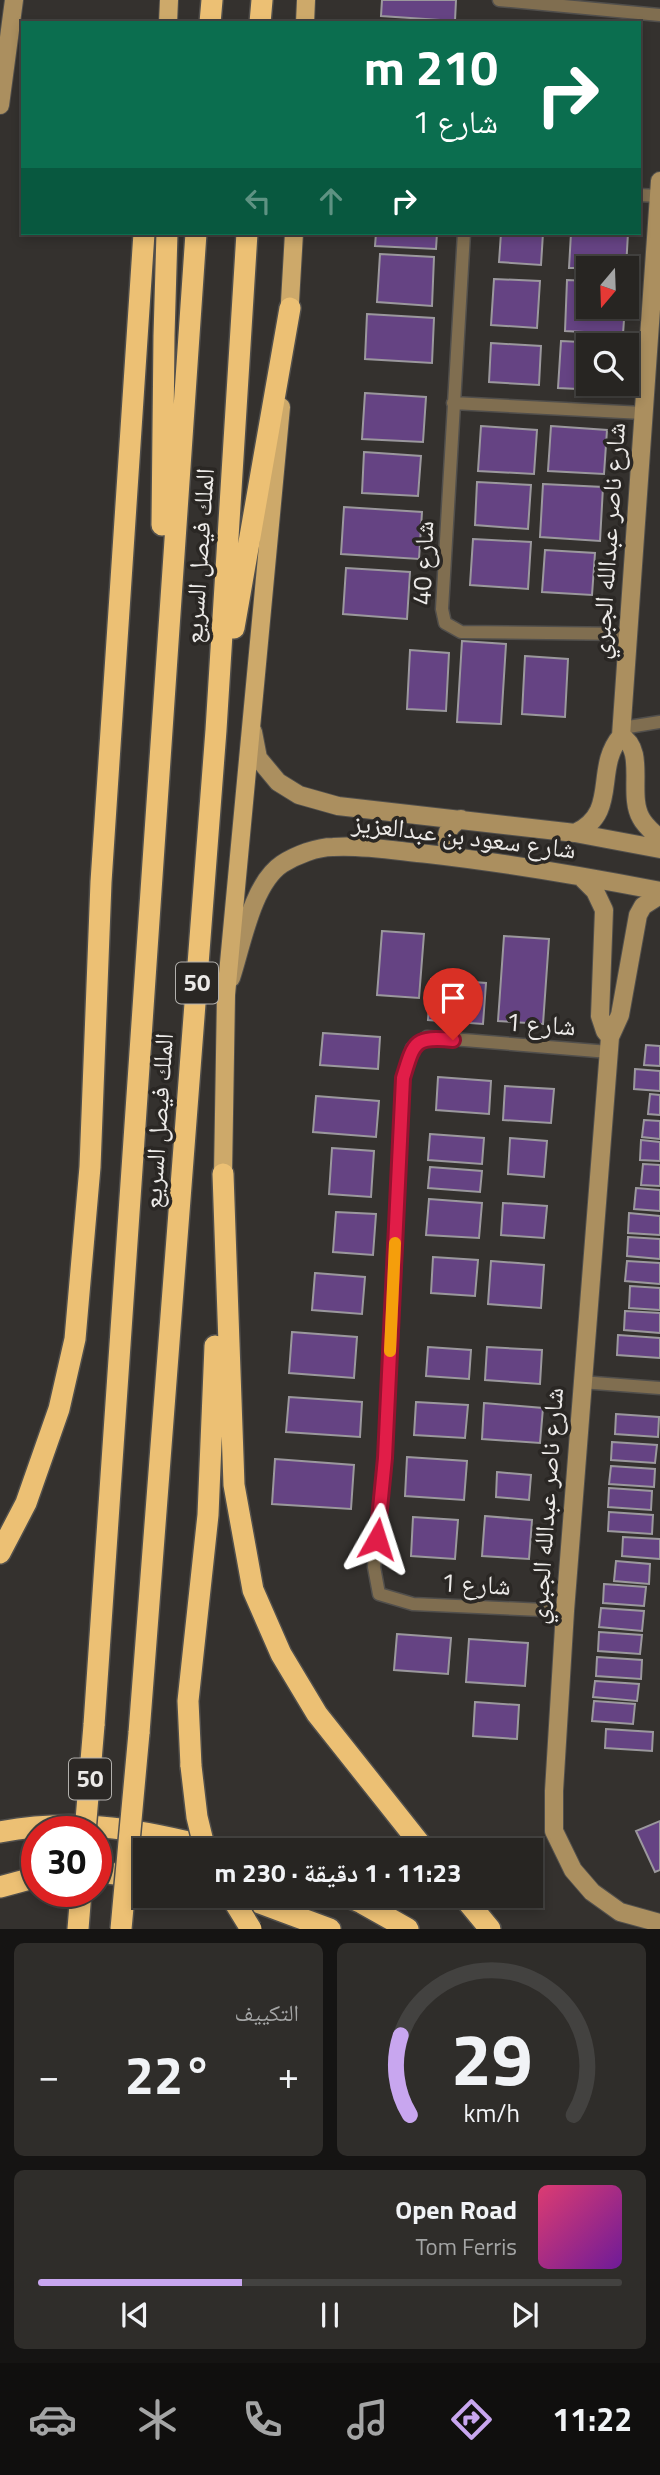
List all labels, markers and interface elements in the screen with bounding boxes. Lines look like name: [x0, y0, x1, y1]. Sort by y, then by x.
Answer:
text: 210 m: [364, 29, 498, 104]
icon: right: [522, 49, 613, 140]
text: شارع 1: [412, 97, 498, 145]
icon: left: [239, 182, 277, 220]
icon: ahead: [312, 182, 350, 220]
icon: right: [385, 182, 423, 220]
north arrow: [576, 256, 639, 318]
map controls: [576, 256, 639, 396]
button: search: [576, 333, 639, 396]
street label: شارع ناصر عبدالله الجبري: [580, 421, 637, 661]
street label: الملك فيصل السريع: [173, 467, 224, 645]
street label: شارع 40: [402, 520, 443, 606]
street label: شارع سعود بن عبدالعزيز: [349, 802, 578, 869]
road number: 50: [176, 962, 218, 1003]
pin: [423, 968, 483, 1040]
icon: arrive: [434, 979, 472, 1017]
street label: شارع 1: [505, 1002, 577, 1045]
street label: الملك فيصل السريع: [132, 1032, 183, 1210]
street label: شارع ناصر عبدالله الجبري: [518, 1386, 575, 1626]
position arrow: [340, 1502, 414, 1576]
street label: شارع 1: [440, 1562, 512, 1605]
road number: 50: [69, 1758, 111, 1800]
speed limit sign: 30: [21, 1816, 112, 1907]
text: 11:23 · 1 دقيقة · 230 m: [214, 1853, 462, 1892]
text: التكييف: [234, 1995, 299, 2030]
text: 29: [451, 2004, 532, 2114]
text: 22°: [125, 2035, 212, 2114]
text: −: [38, 2046, 59, 2104]
text: +: [278, 2046, 299, 2104]
text: km/h: [463, 2094, 520, 2132]
text: Open Road: [395, 2190, 517, 2229]
text: Tom Ferris: [416, 2229, 517, 2264]
icon: previous: [116, 2296, 154, 2334]
icon: pause: [311, 2296, 349, 2334]
icon: next: [506, 2296, 544, 2334]
icon: car: [28, 2395, 77, 2444]
icon: climate: [133, 2395, 182, 2444]
icon: phone: [238, 2395, 287, 2444]
icon: music: [343, 2395, 392, 2444]
icon: directions: [447, 2395, 496, 2444]
text: 11:22: [552, 2395, 632, 2443]

